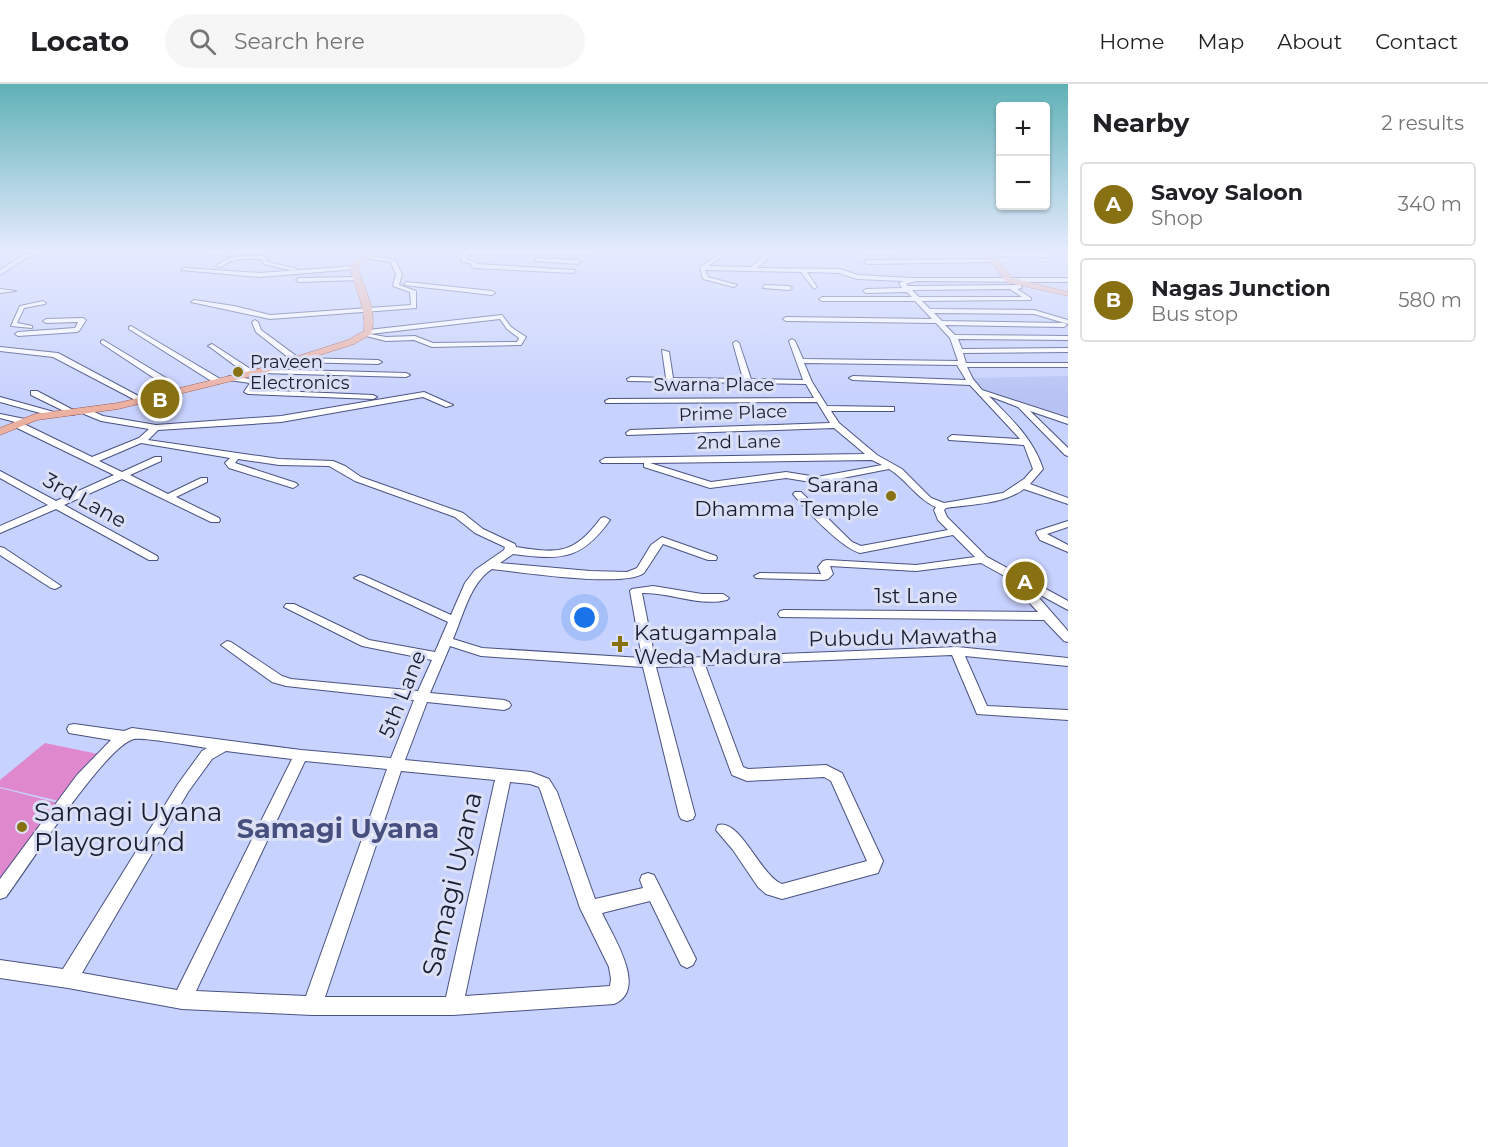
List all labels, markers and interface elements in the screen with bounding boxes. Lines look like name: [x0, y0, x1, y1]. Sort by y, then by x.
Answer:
search box: [165, 14, 585, 68]
text: Locato: [30, 24, 129, 58]
icon: search: [186, 25, 219, 58]
text: Search here: [234, 28, 365, 55]
text: Home: [1099, 29, 1164, 54]
text: Map: [1197, 29, 1244, 54]
text: About: [1277, 29, 1342, 54]
text: Contact: [1375, 29, 1458, 54]
map controls: [996, 102, 1050, 210]
button: +: [996, 102, 1050, 156]
text: Nearby: [1092, 107, 1189, 139]
text: 2 results: [1381, 111, 1464, 135]
button: −: [996, 156, 1050, 210]
text: Savoy Saloon: [1151, 179, 1303, 206]
text: A: [1106, 192, 1121, 216]
text: 340 m: [1398, 192, 1462, 216]
text: Shop: [1151, 206, 1203, 230]
text: Nagas Junction: [1151, 275, 1331, 302]
text: B: [1106, 288, 1121, 312]
text: 580 m: [1398, 288, 1462, 312]
text: Bus stop: [1151, 302, 1238, 326]
place label: Praveen Electronics: [250, 351, 350, 394]
marker: Praveen Electronics: [231, 365, 245, 379]
street label: Swarna Place: [654, 374, 775, 396]
pin: B: [140, 376, 180, 422]
street label: Prime Place: [678, 400, 788, 426]
street label: 2nd Lane: [697, 430, 781, 454]
street label: 3rd Lane: [39, 467, 131, 533]
place label: Sarana Dhamma Temple: [694, 472, 879, 521]
marker: Sarana Dhamma Temple: [884, 489, 898, 503]
pin: A: [1006, 558, 1044, 604]
street label: 1st Lane: [874, 583, 958, 608]
your location: [570, 603, 599, 632]
place label: Katugampala Weda Madura: [634, 620, 782, 669]
street label: Pubudu Mawatha: [808, 623, 998, 651]
marker: Katugampala Weda Madura: [611, 635, 629, 653]
street label: 5th Lane: [373, 647, 431, 741]
street label: Samagi Uyana: [415, 789, 489, 979]
place label: Samagi Uyana Playground: [34, 796, 222, 858]
district label: Samagi Uyana: [237, 812, 439, 845]
marker: Samagi Uyana Playground: [15, 820, 29, 834]

